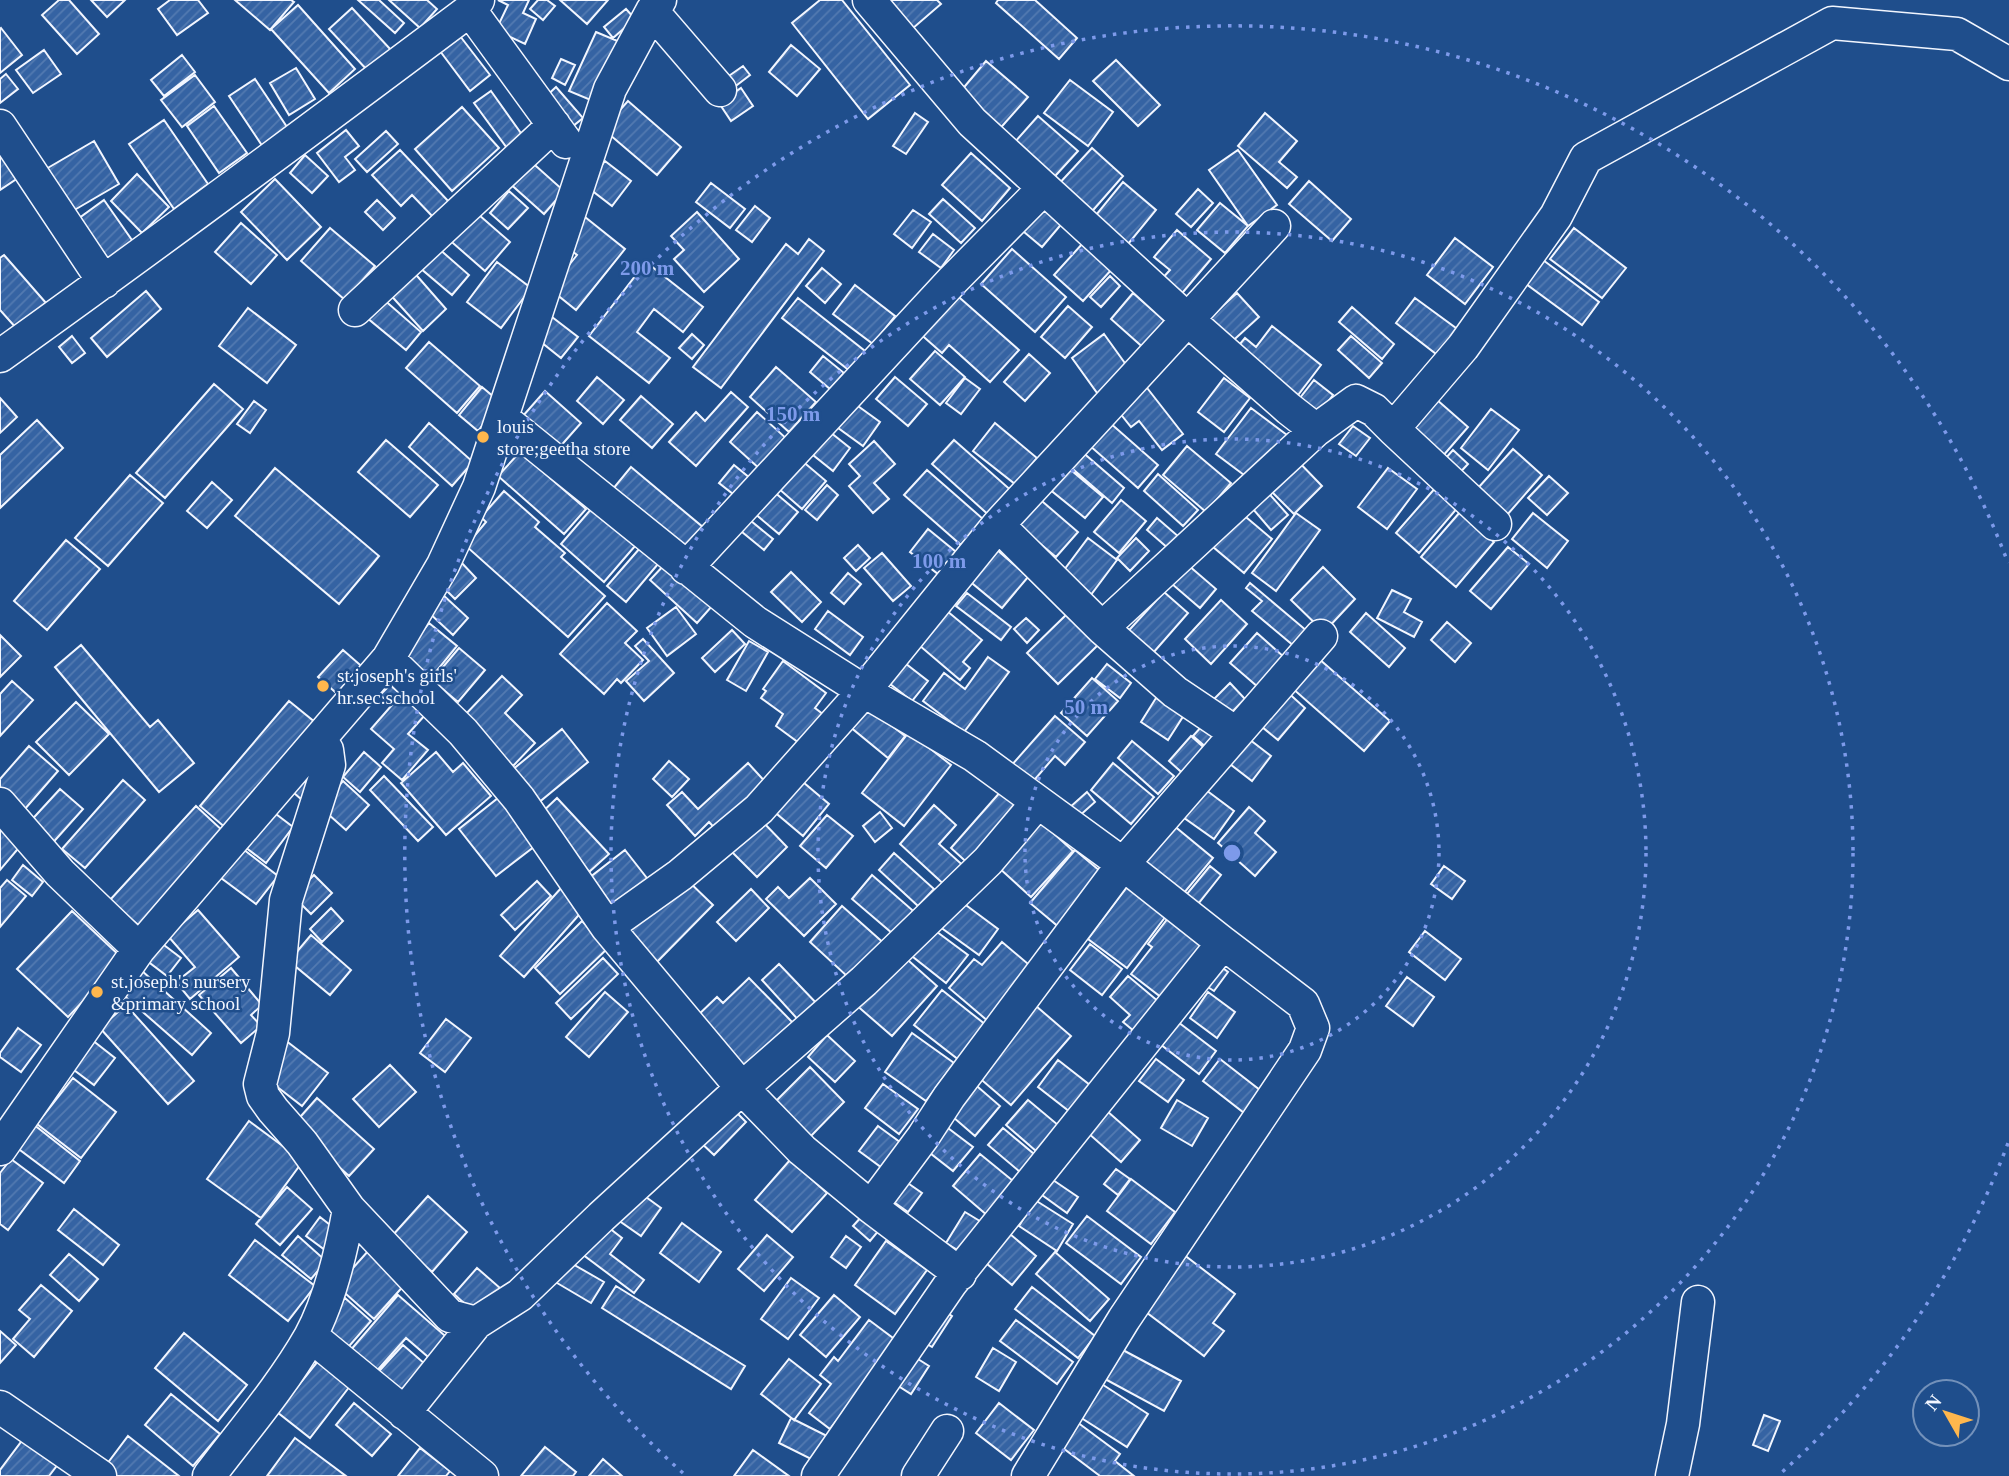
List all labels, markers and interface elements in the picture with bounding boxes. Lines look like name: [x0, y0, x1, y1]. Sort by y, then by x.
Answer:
text: 200 m: [620, 256, 675, 280]
text: 150 m: [766, 402, 821, 426]
place label: louis store;geetha store: [497, 416, 630, 459]
marker: louis store;geetha store: [475, 429, 491, 445]
text: 100 m: [912, 549, 967, 573]
place label: st.joseph's girls' hr.sec.school: [337, 665, 457, 708]
marker: st.joseph's girls' hr.sec.school: [315, 678, 331, 694]
text: 50 m: [1064, 695, 1108, 719]
centre of rings: [1220, 841, 1244, 865]
place label: st.joseph's nursery &primary school: [111, 971, 251, 1014]
marker: st.joseph's nursery &primary school: [89, 984, 105, 1000]
north arrow: [1911, 1378, 1981, 1448]
text: N: [1921, 1390, 1946, 1415]

